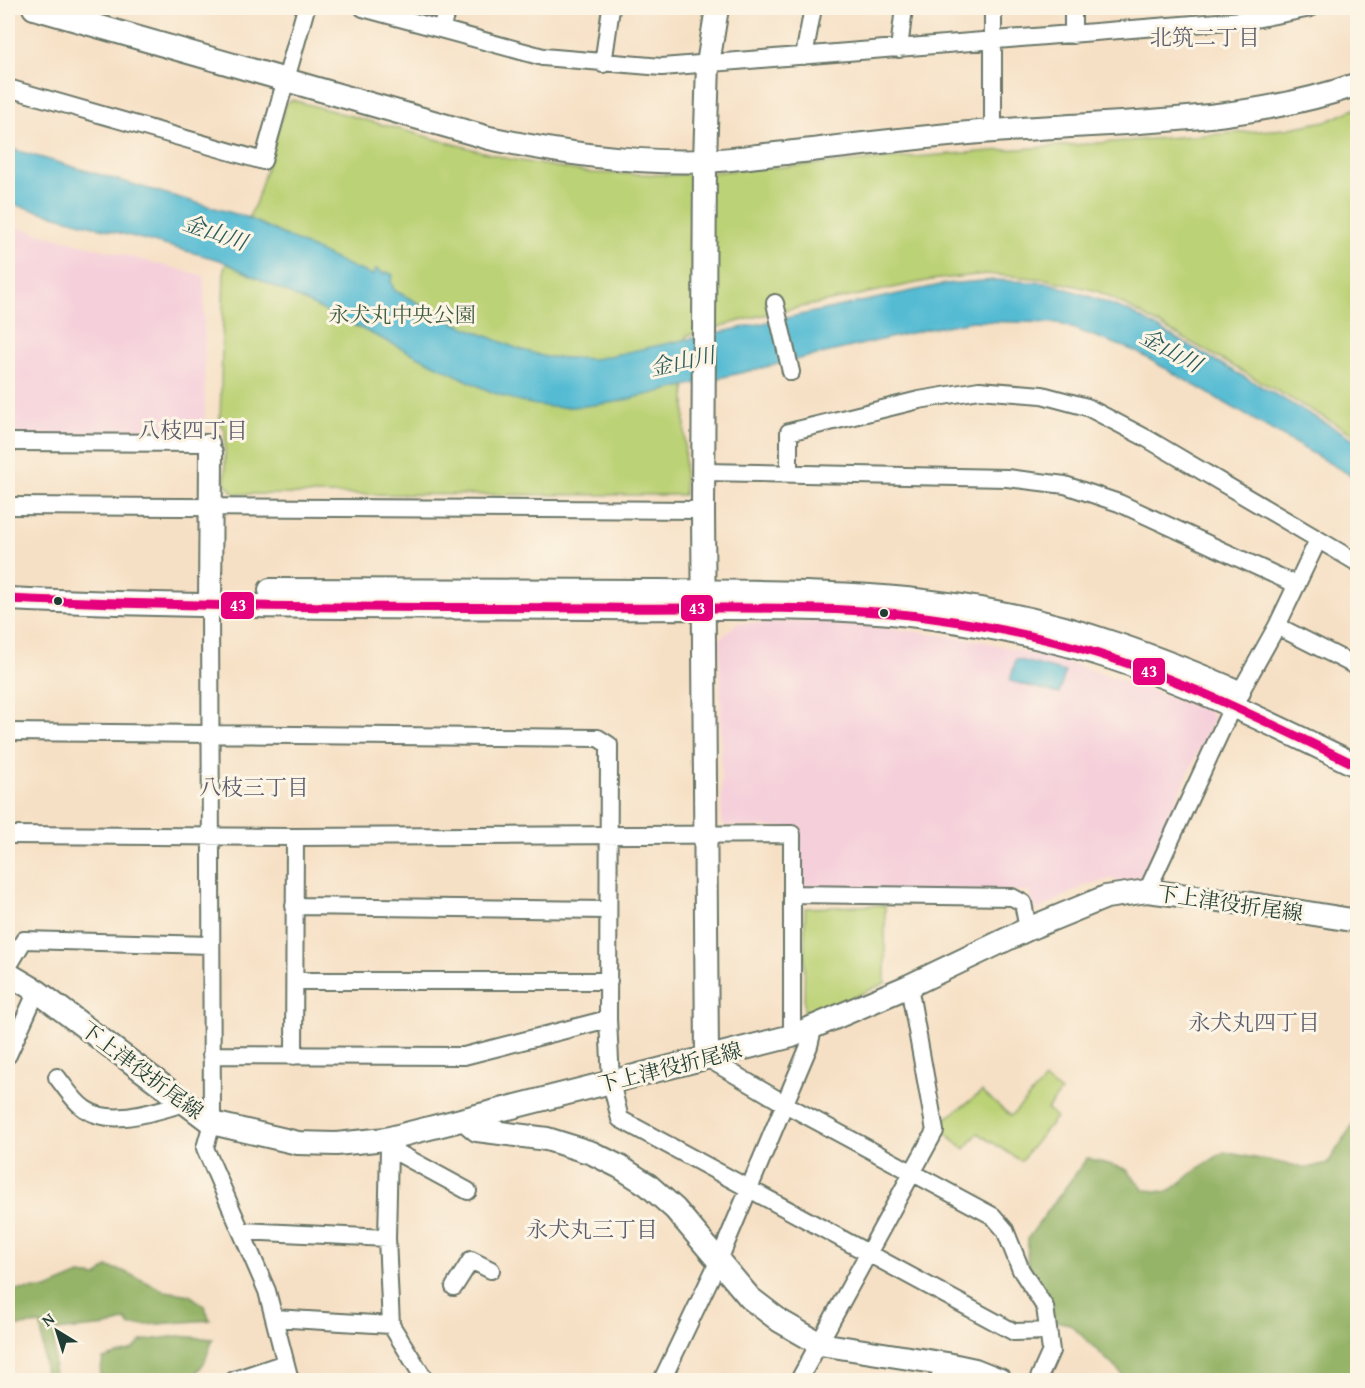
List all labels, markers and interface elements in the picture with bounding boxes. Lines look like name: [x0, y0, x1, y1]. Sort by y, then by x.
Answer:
district label: 北筑二丁目: [1150, 21, 1260, 53]
water label: 金山川: [179, 206, 253, 259]
park label: 永犬丸中央公園: [329, 299, 476, 330]
water label: 金山川: [1134, 320, 1209, 381]
water label: 金山川: [646, 338, 720, 384]
district label: 八枝四丁目: [138, 414, 248, 446]
line badge: 43: [220, 591, 255, 620]
text: 43: [230, 593, 246, 617]
line badge: 43: [680, 594, 714, 622]
unlabelled marker: [52, 595, 64, 607]
text: 43: [689, 596, 705, 620]
unlabelled marker: [878, 607, 890, 619]
line badge: 43: [1132, 657, 1166, 686]
text: 43: [1141, 659, 1157, 683]
district label: 八枝三丁目: [199, 771, 309, 803]
street label: 下上津役折尾線: [1155, 877, 1305, 929]
district label: 永犬丸四丁目: [1188, 1006, 1320, 1038]
street label: 下上津役折尾線: [74, 1013, 210, 1127]
street label: 下上津役折尾線: [595, 1034, 745, 1100]
district label: 永犬丸三丁目: [526, 1213, 658, 1245]
north arrow: [27, 1301, 87, 1361]
text: N: [36, 1306, 60, 1332]

